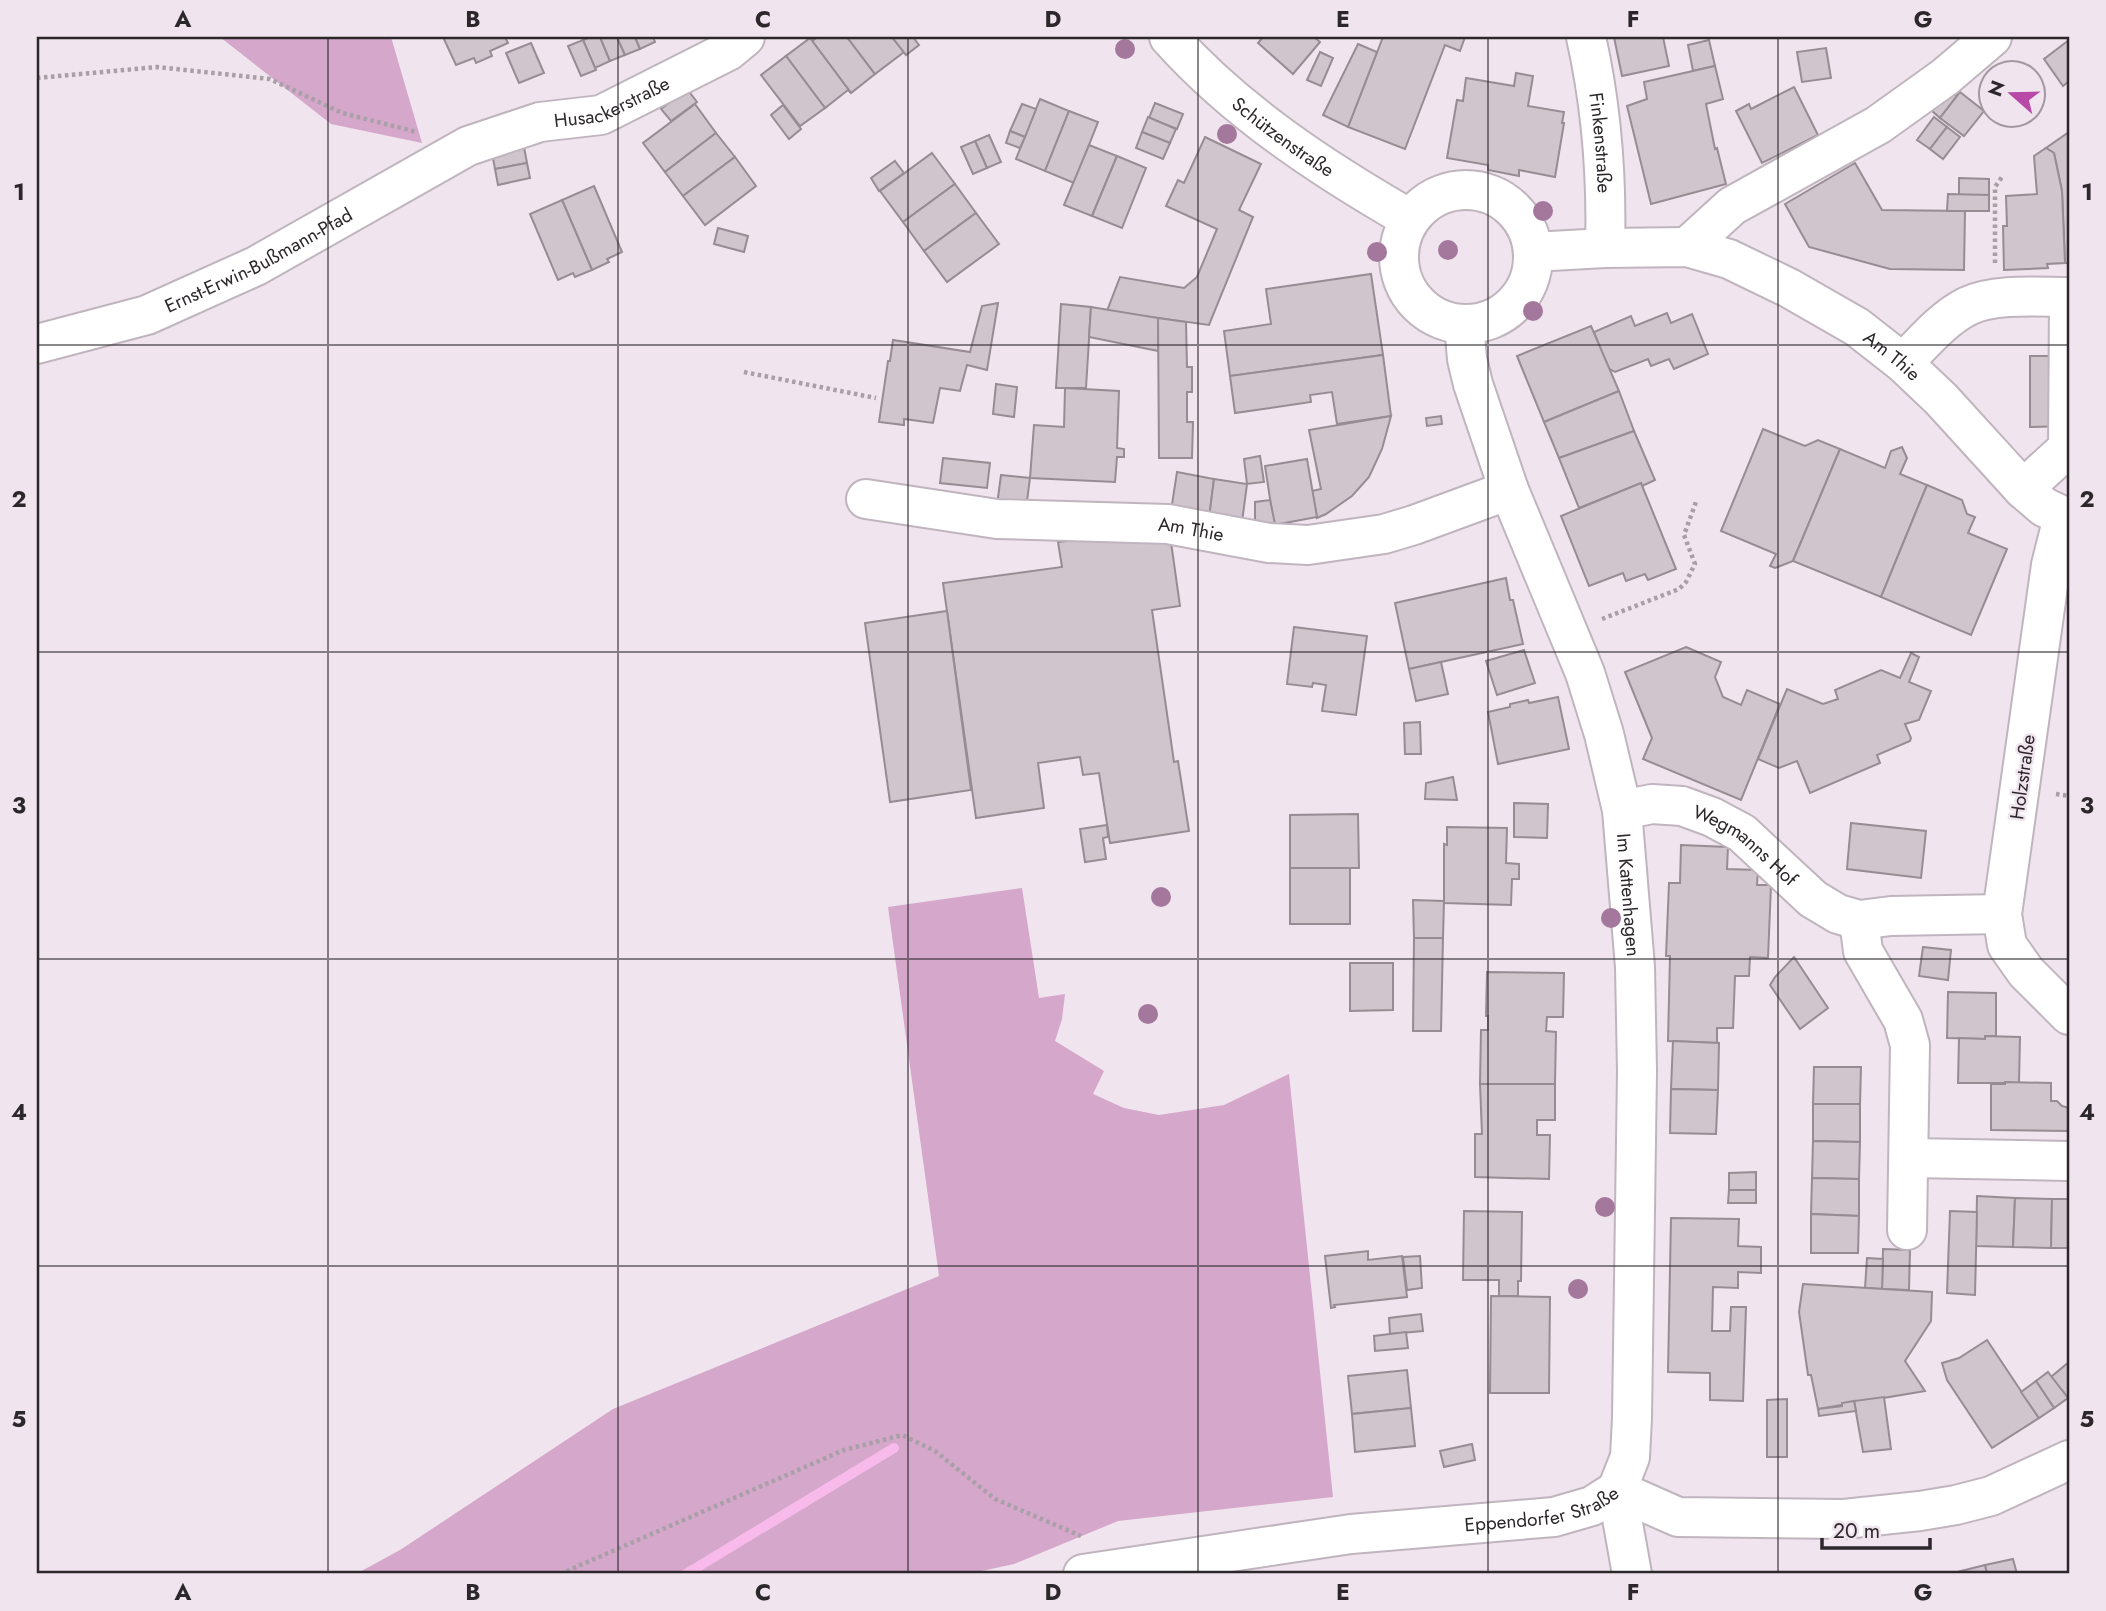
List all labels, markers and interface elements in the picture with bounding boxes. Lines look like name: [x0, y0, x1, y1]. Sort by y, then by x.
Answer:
text: A: [174, 2, 192, 36]
text: B: [465, 2, 481, 36]
text: C: [755, 2, 771, 36]
text: D: [1045, 2, 1062, 36]
text: E: [1336, 2, 1350, 36]
text: F: [1627, 2, 1639, 36]
text: G: [1914, 2, 1932, 36]
north arrow: [1976, 60, 2046, 130]
street label: Husackerstraße: [552, 70, 674, 134]
text: N: [1981, 77, 2012, 100]
street label: Schützenstraße: [1226, 91, 1340, 184]
street label: Finkenstraße: [1582, 91, 1618, 194]
text: 1: [13, 175, 25, 209]
text: 1: [2081, 175, 2093, 209]
street label: Ernst-Erwin-Bußmann-Pfad: [160, 201, 357, 319]
street label: Am Thie: [1858, 324, 1927, 387]
text: 2: [11, 482, 27, 516]
text: 2: [2079, 482, 2095, 516]
street label: Am Thie: [1158, 511, 1226, 548]
street label: Holzstraße: [2003, 733, 2042, 821]
text: 3: [12, 788, 26, 822]
text: 3: [2080, 788, 2094, 822]
street label: Wegmanns Hof: [1689, 798, 1804, 892]
street label: Im Kattenhagen: [1610, 832, 1647, 958]
text: 4: [11, 1095, 27, 1129]
text: 4: [2079, 1095, 2095, 1129]
text: 5: [12, 1402, 26, 1436]
text: 5: [2080, 1402, 2094, 1436]
street label: Eppendorfer Straße: [1463, 1479, 1624, 1538]
scale bar: [1822, 1506, 1931, 1550]
text: 20 m: [1833, 1516, 1880, 1546]
text: A: [174, 1575, 192, 1609]
text: B: [465, 1575, 481, 1609]
text: C: [755, 1575, 771, 1609]
text: D: [1045, 1575, 1062, 1609]
text: E: [1336, 1575, 1350, 1609]
text: F: [1627, 1575, 1639, 1609]
text: G: [1914, 1575, 1932, 1609]

